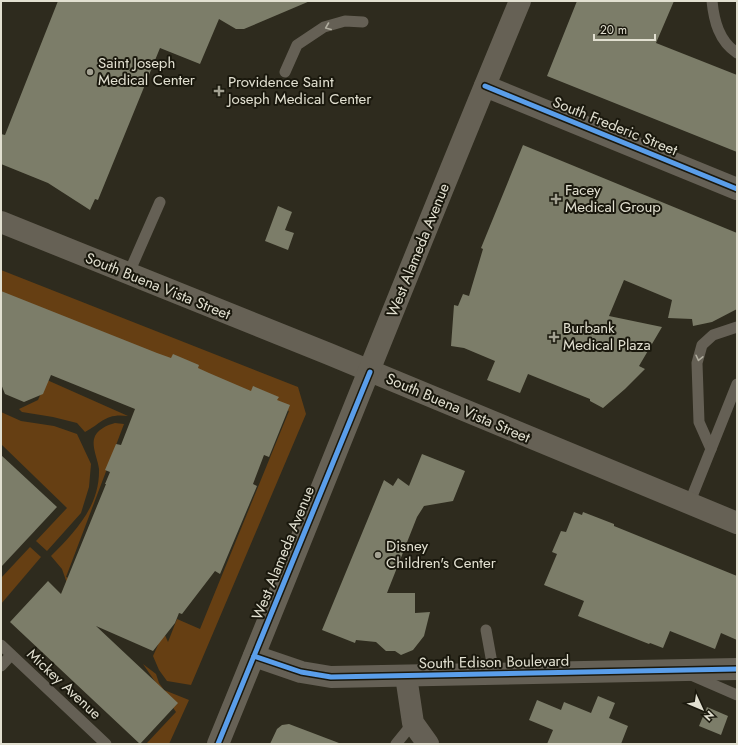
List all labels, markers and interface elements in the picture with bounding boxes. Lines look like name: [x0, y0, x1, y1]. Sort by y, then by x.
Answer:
scale bar: [594, 16, 655, 42]
text: 20 m: [600, 21, 627, 39]
one-way arrow: [324, 22, 331, 30]
place label: Saint Joseph Medical Center: [98, 52, 196, 91]
marker: Saint Joseph Medical Center: [85, 67, 95, 77]
place label: Providence Saint Joseph Medical Center: [226, 71, 372, 110]
marker: Providence Saint Joseph Medical Center: [213, 85, 225, 97]
street label: South Frederic Street: [549, 91, 681, 161]
place label: Facey Medical Group: [565, 179, 661, 218]
street label: West Alameda Avenue: [381, 180, 455, 320]
marker: Facey Medical Group: [550, 193, 562, 205]
street label: South Buena Vista Street: [82, 247, 234, 325]
place label: Burbank Medical Plaza: [563, 317, 651, 356]
marker: Burbank Medical Plaza: [548, 331, 560, 343]
one-way arrow: [696, 354, 704, 361]
street label: South Buena Vista Street: [382, 368, 534, 449]
street label: West Alameda Avenue: [246, 483, 320, 623]
place label: Disney Children's Center: [386, 535, 497, 574]
marker: Disney Children's Center: [373, 550, 383, 560]
street label: Mickey Avenue: [22, 644, 106, 725]
street label: South Edison Boulevard: [419, 650, 569, 674]
north arrow: [682, 689, 722, 729]
text: N: [700, 707, 718, 725]

